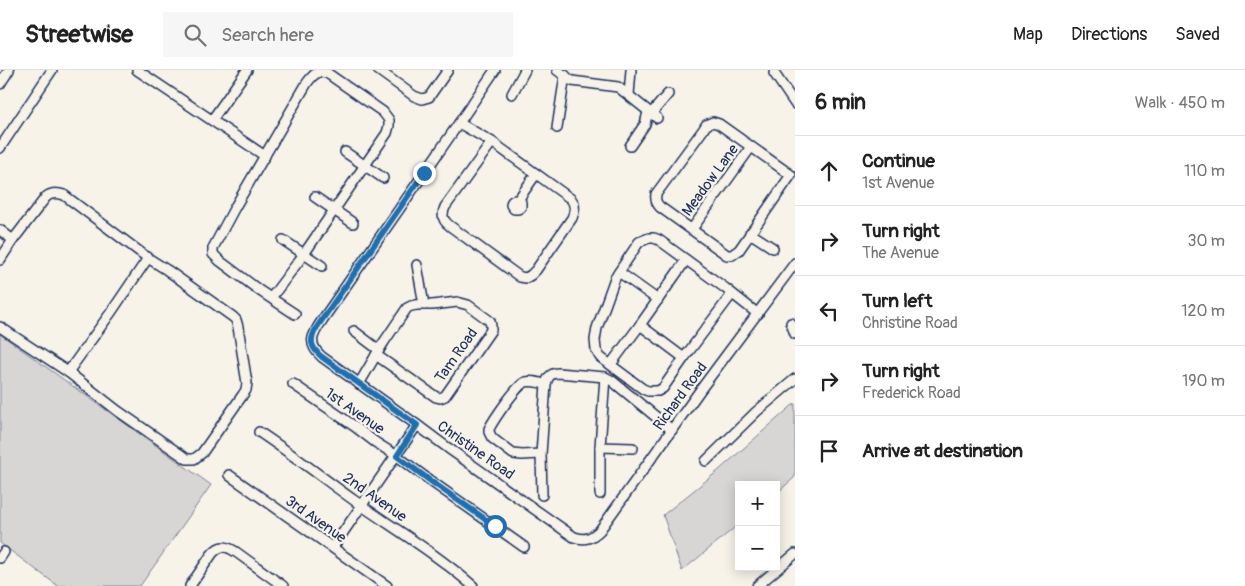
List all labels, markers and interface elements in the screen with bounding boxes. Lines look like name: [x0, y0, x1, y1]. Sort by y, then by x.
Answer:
search box: [163, 12, 513, 57]
text: Streetwise: [25, 20, 133, 49]
icon: search: [181, 21, 209, 49]
text: Search here: [221, 23, 314, 47]
text: Map: [1013, 23, 1043, 46]
text: Directions: [1071, 23, 1147, 46]
text: Saved: [1175, 23, 1220, 46]
text: 6 min: [815, 89, 866, 116]
text: Walk · 450 m: [1135, 93, 1225, 113]
street label: Meadow Lane: [678, 140, 743, 220]
text: Continue: [862, 149, 935, 173]
icon: ahead: [815, 157, 843, 185]
text: 110 m: [1184, 161, 1225, 181]
route end: [413, 162, 436, 185]
text: 1st Avenue: [862, 173, 935, 193]
text: Turn right: [862, 219, 940, 243]
icon: right: [815, 227, 843, 255]
text: 30 m: [1187, 231, 1225, 251]
text: The Avenue: [862, 243, 939, 263]
text: Turn left: [862, 289, 932, 313]
icon: left: [815, 297, 843, 325]
text: 120 m: [1181, 301, 1225, 321]
text: Christine Road: [862, 313, 958, 333]
street label: Tam Road: [431, 324, 482, 386]
street label: Richard Road: [649, 358, 712, 434]
text: Turn right: [862, 359, 940, 383]
icon: right: [815, 367, 843, 395]
text: 190 m: [1182, 371, 1225, 391]
text: Frederick Road: [862, 383, 961, 403]
street label: 1st Avenue: [321, 384, 388, 439]
street label: Christine Road: [433, 417, 518, 484]
icon: arrive: [815, 437, 843, 465]
text: Arrive at destination: [862, 439, 1023, 463]
street label: 2nd Avenue: [339, 469, 411, 527]
map controls: [735, 481, 780, 571]
button: +: [735, 481, 780, 526]
street label: 3rd Avenue: [282, 492, 350, 548]
route start: [484, 515, 507, 538]
button: −: [735, 526, 780, 571]

